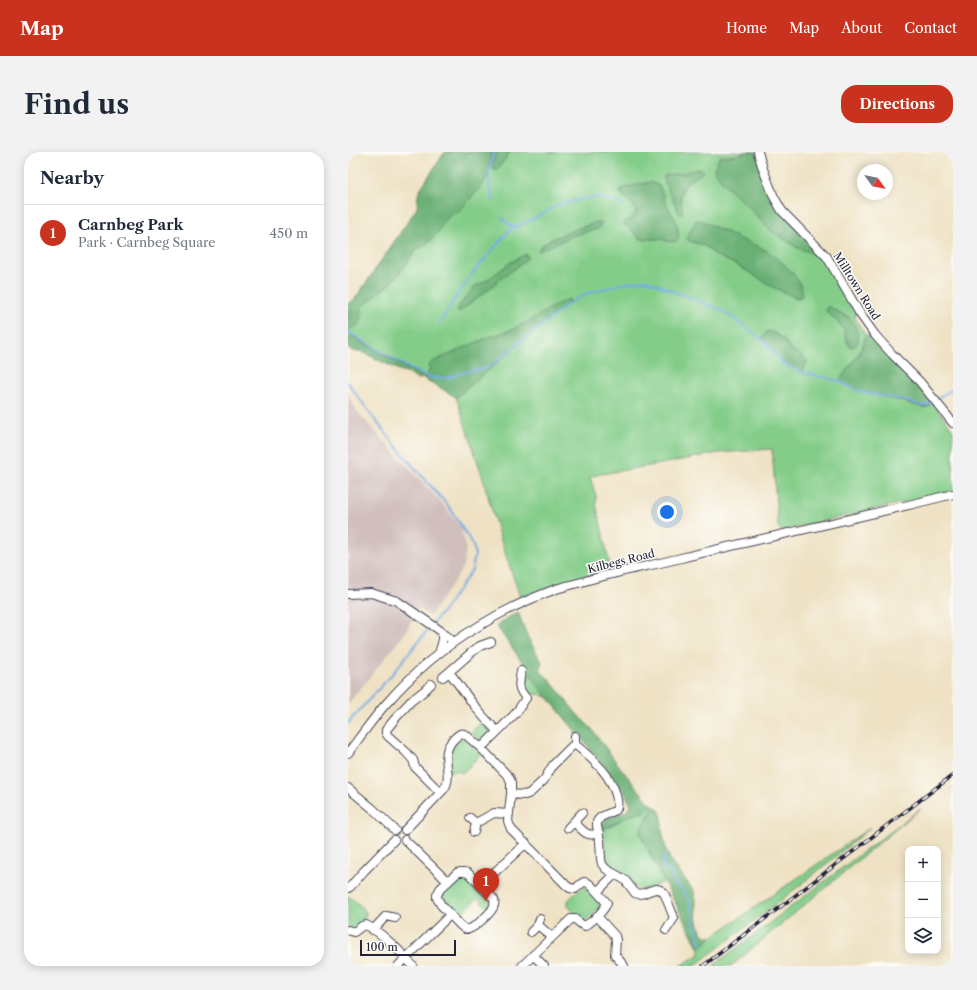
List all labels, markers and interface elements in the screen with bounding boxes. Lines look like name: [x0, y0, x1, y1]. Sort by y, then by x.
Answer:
text: Map: [20, 17, 64, 40]
text: Home: [726, 19, 767, 37]
text: Map: [789, 19, 819, 37]
text: About: [841, 19, 882, 37]
text: Contact: [904, 19, 957, 37]
button: Directions: [841, 85, 953, 123]
text: Find us: [24, 87, 129, 121]
north arrow: [857, 164, 893, 200]
text: Nearby: [40, 168, 104, 188]
text: Carnbeg Park: [78, 215, 183, 234]
text: 1: [50, 225, 56, 241]
text: 450 m: [270, 225, 308, 241]
text: Park · Carnbeg Square: [78, 234, 216, 250]
street label: Milltown Road: [831, 249, 884, 323]
your location: [657, 502, 677, 522]
street label: Kilbegs Road: [586, 546, 656, 576]
map controls: [905, 846, 941, 954]
button: +: [905, 846, 941, 882]
pin: 1: [473, 868, 499, 901]
button: −: [905, 882, 941, 918]
button: layers: [905, 918, 941, 954]
scale bar: [360, 938, 456, 957]
text: 100 m: [366, 940, 398, 954]

